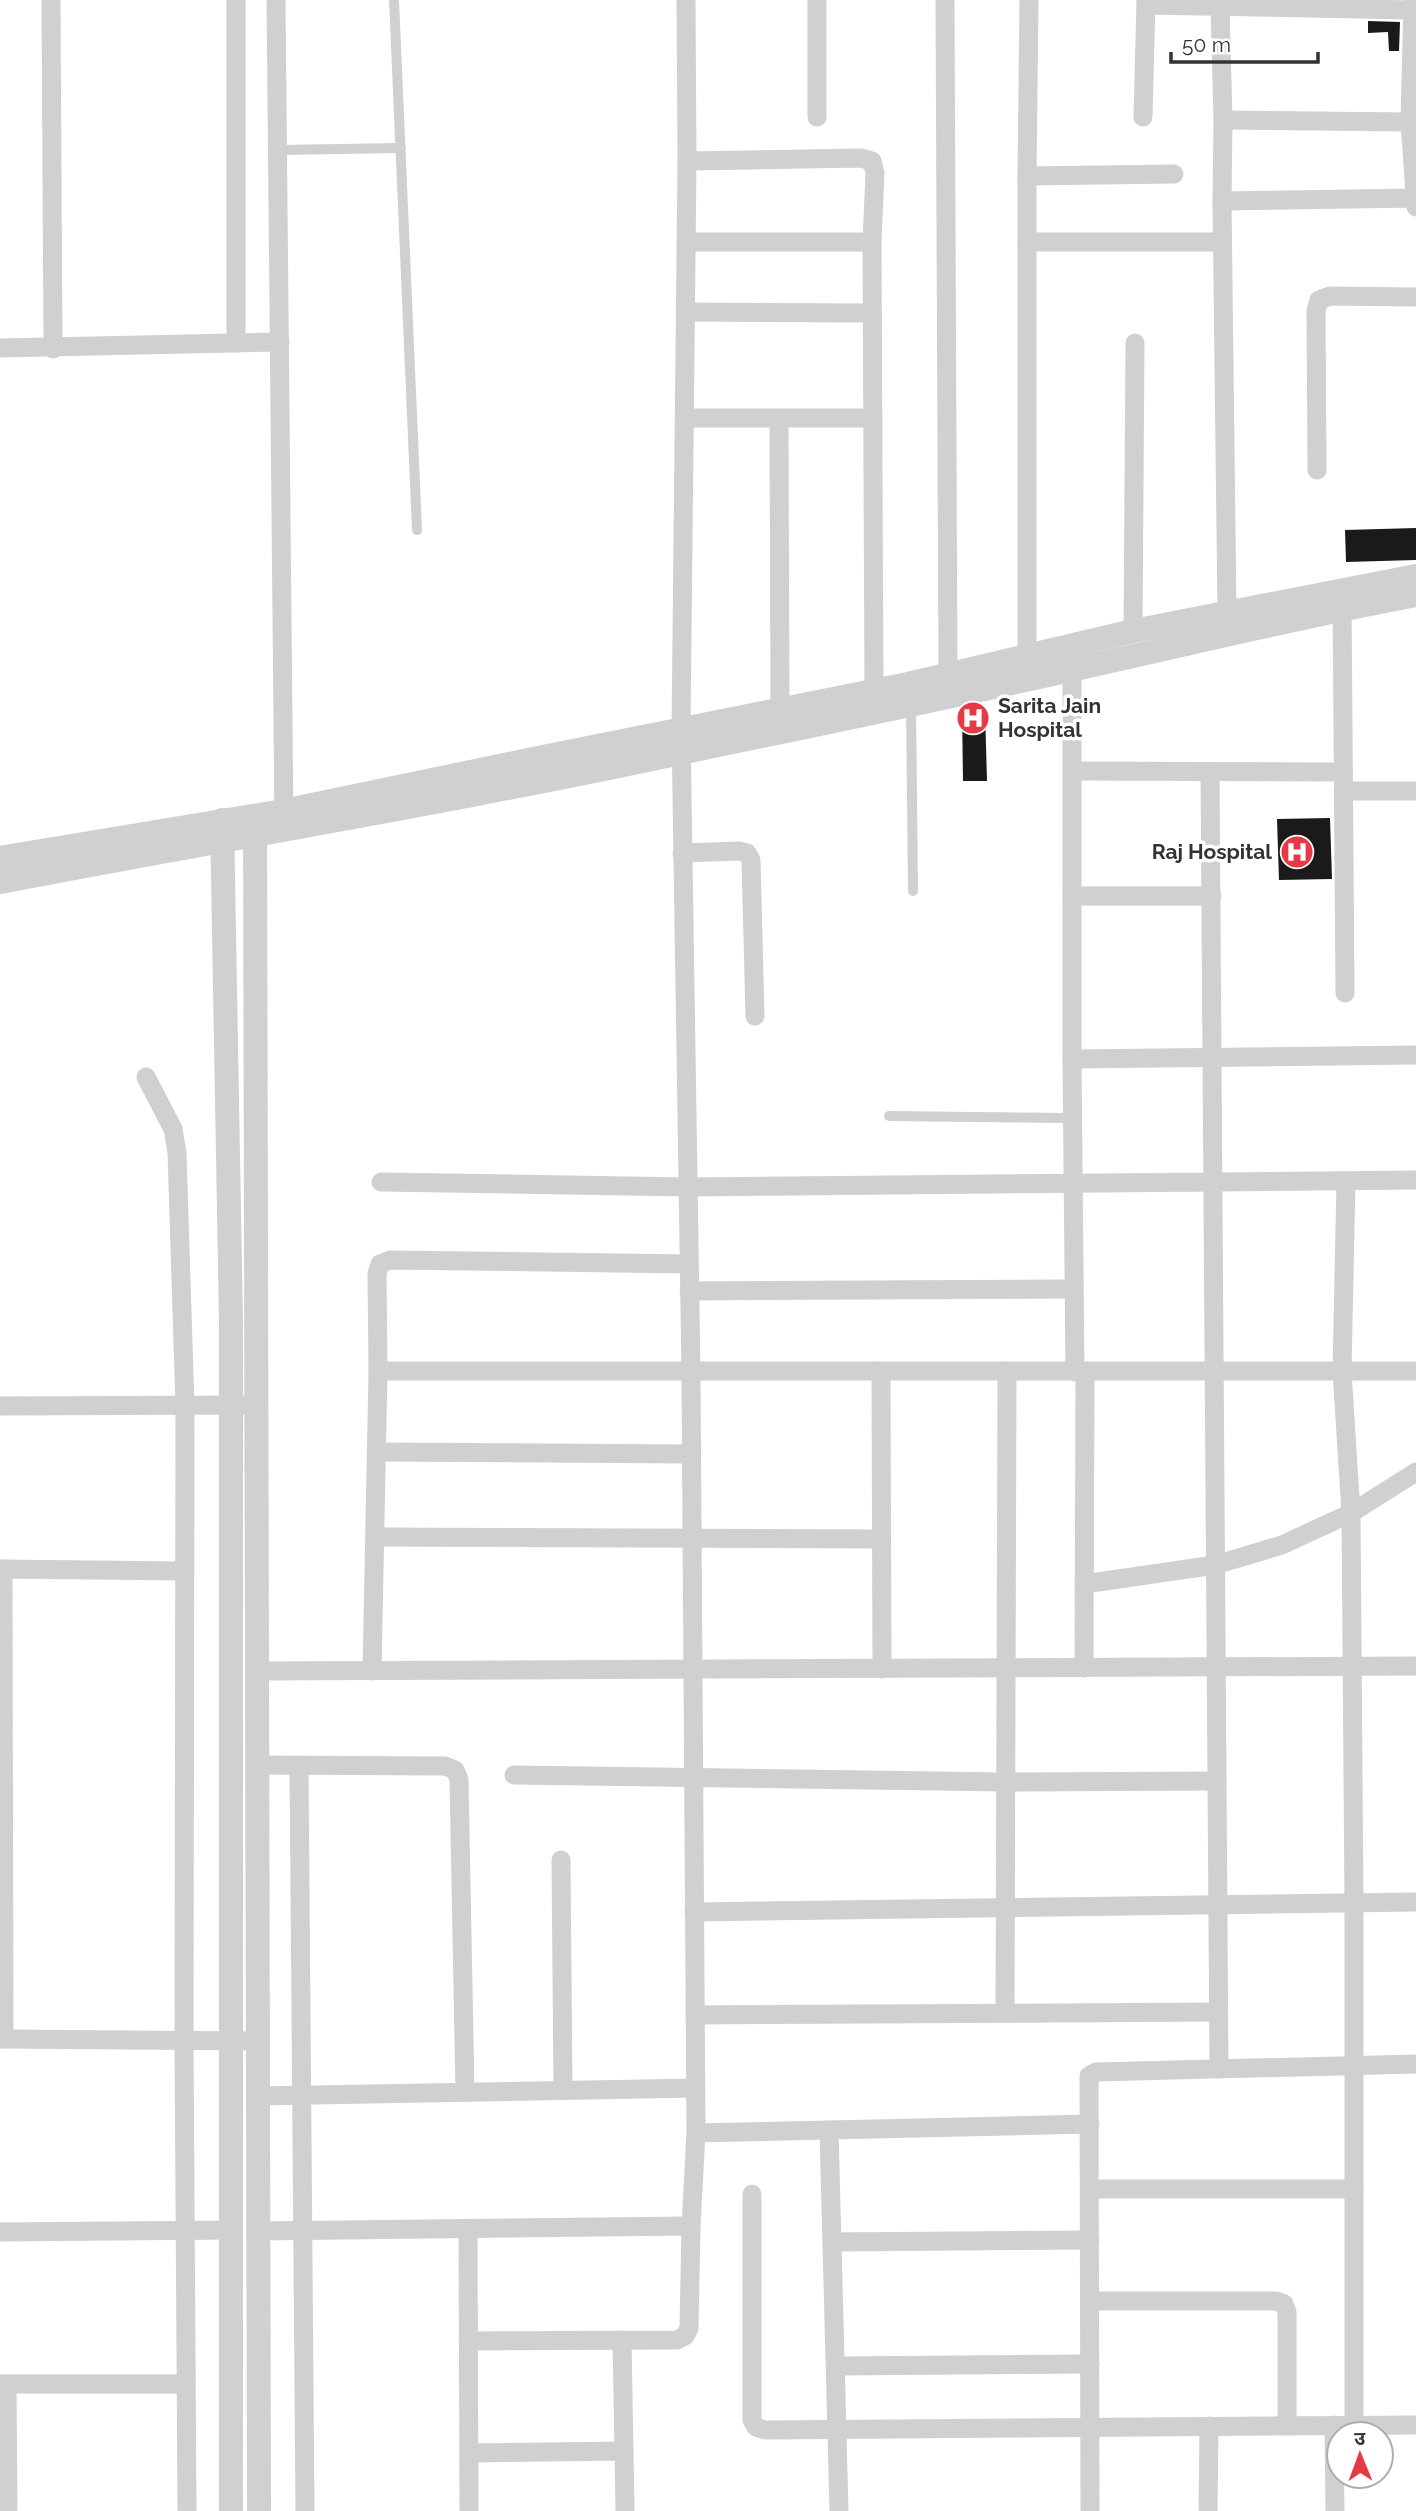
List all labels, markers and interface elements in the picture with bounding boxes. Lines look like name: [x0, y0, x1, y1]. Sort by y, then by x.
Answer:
scale bar: [1171, 21, 1318, 65]
text: 50 m: [1182, 32, 1231, 57]
place label: Sarita Jain Hospital: [998, 693, 1101, 742]
hospital icon: Sarita Jain Hospital: [954, 699, 992, 737]
hospital icon: Raj Hospital: [1278, 833, 1316, 871]
place label: Raj Hospital: [1152, 839, 1272, 864]
north arrow: [1325, 2420, 1395, 2490]
text: उ: [1354, 2427, 1366, 2449]

